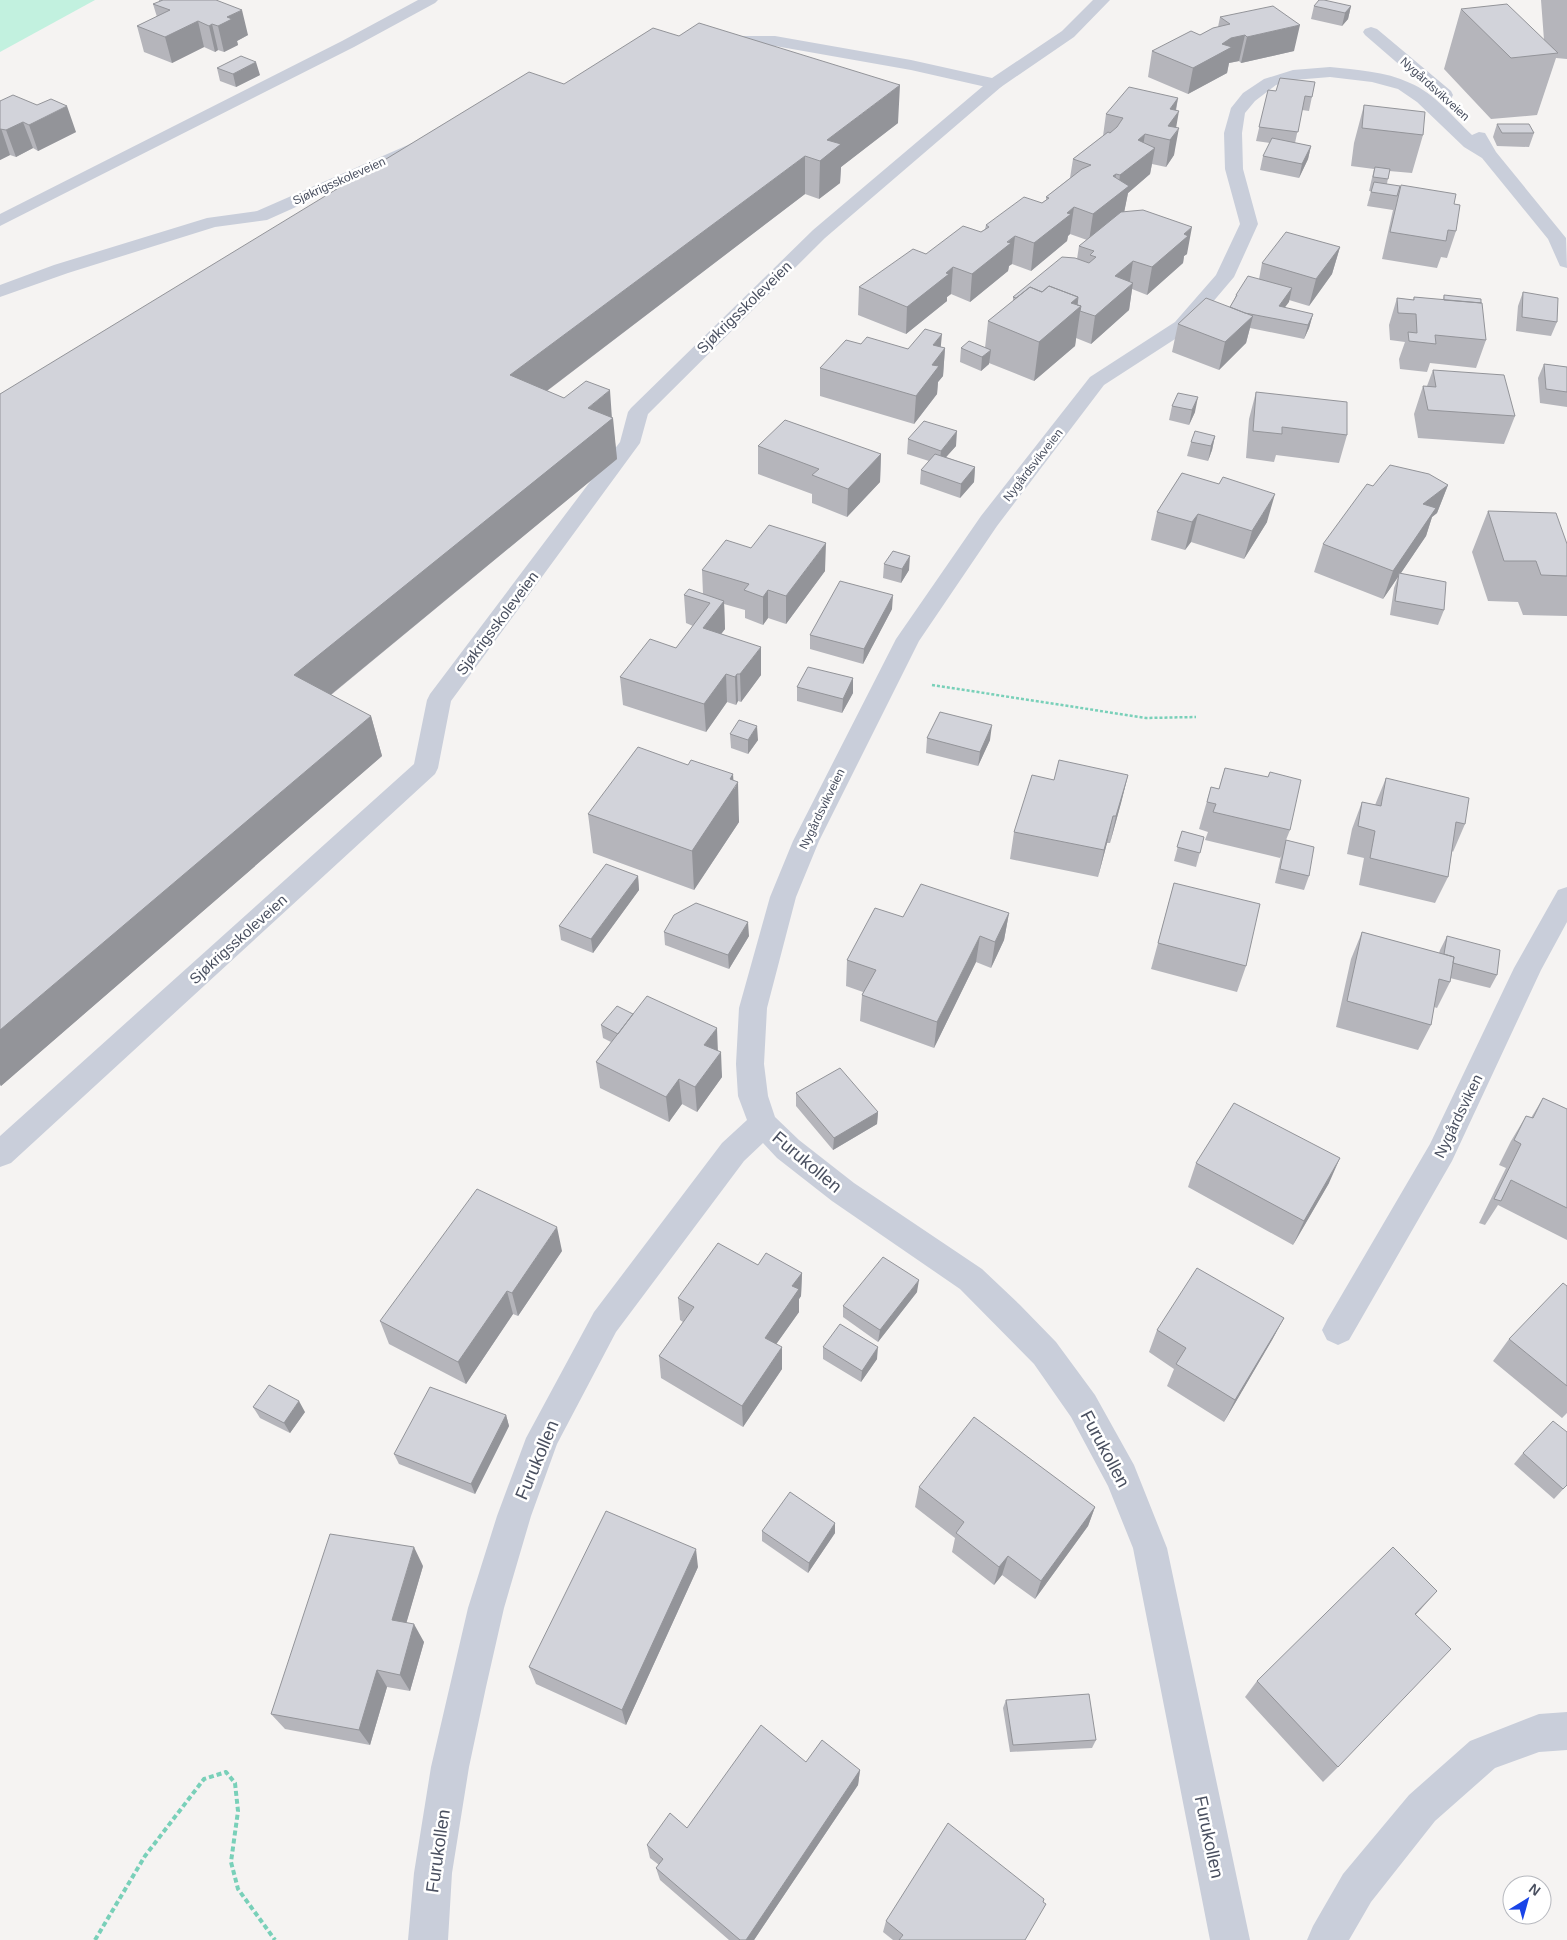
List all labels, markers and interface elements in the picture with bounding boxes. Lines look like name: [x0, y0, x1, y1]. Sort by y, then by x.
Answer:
street label: Nygårdsvikveien: [1398, 54, 1472, 124]
street label: Sjøkrigsskoleveien: [290, 154, 388, 208]
street label: Sjøkrigsskoleveien: [693, 257, 795, 357]
street label: Nygårdsvikveien: [1000, 426, 1066, 504]
street label: Sjøkrigsskoleveien: [453, 568, 541, 678]
street label: Nygårdsvikveien: [796, 766, 848, 852]
street label: Sjøkrigsskoleveien: [186, 891, 290, 987]
street label: Nygårdsviken: [1430, 1071, 1486, 1161]
street label: Furukollen: [768, 1127, 846, 1197]
street label: Furukollen: [1076, 1407, 1134, 1491]
street label: Furukollen: [511, 1417, 563, 1503]
street label: Furukollen: [1190, 1794, 1228, 1880]
street label: Furukollen: [422, 1808, 454, 1894]
north arrow: [1502, 1875, 1552, 1925]
text: N: [1526, 1880, 1544, 1899]

